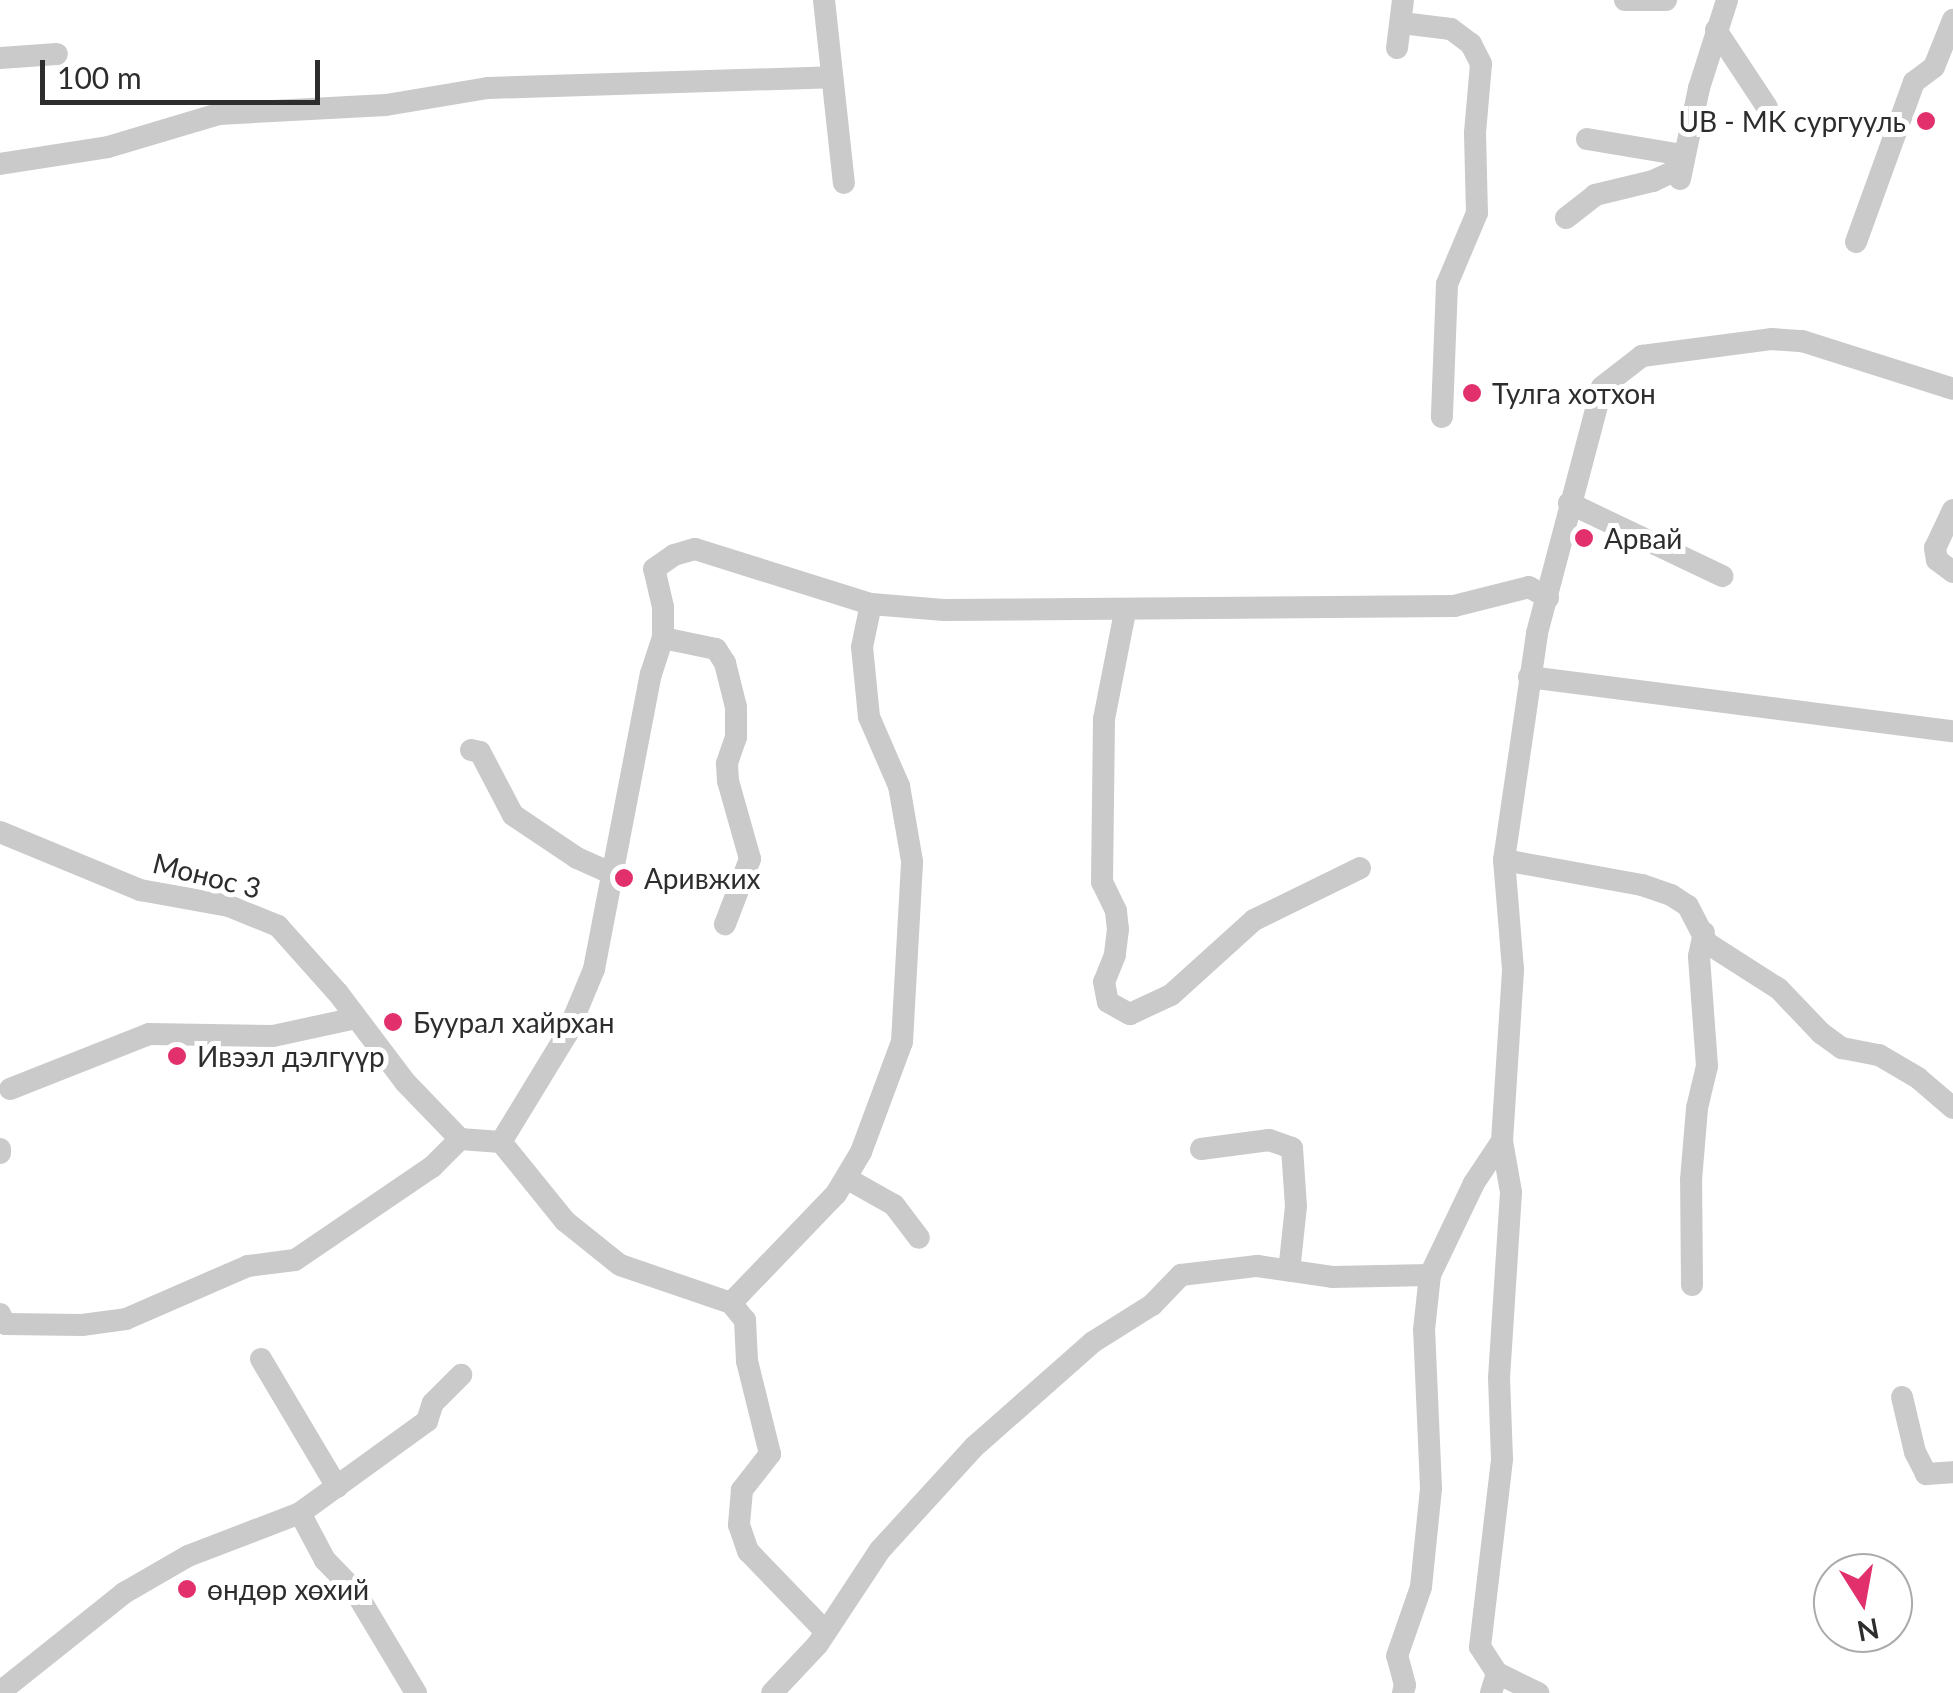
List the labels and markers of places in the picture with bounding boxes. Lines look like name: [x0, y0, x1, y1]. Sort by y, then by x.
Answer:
place label: UB - MK сургууль: [1678, 104, 1906, 138]
marker: UB - MK сургууль: [1915, 110, 1937, 132]
place label: Тулга хотхон: [1492, 376, 1656, 410]
marker: Тулга хотхон: [1461, 382, 1483, 404]
place label: Арвай: [1604, 521, 1682, 555]
marker: Арвай: [1573, 527, 1595, 549]
place label: Аривжих: [644, 861, 761, 895]
marker: Аривжих: [613, 867, 635, 889]
place label: Буурал хайрхан: [413, 1005, 614, 1039]
marker: Буурал хайрхан: [382, 1011, 404, 1033]
place label: Ивээл дэлгүүр: [197, 1039, 385, 1073]
marker: Ивээл дэлгүүр: [166, 1045, 188, 1067]
place label: өндөр хөхий: [207, 1572, 369, 1606]
marker: өндөр хөхий: [176, 1578, 198, 1600]

